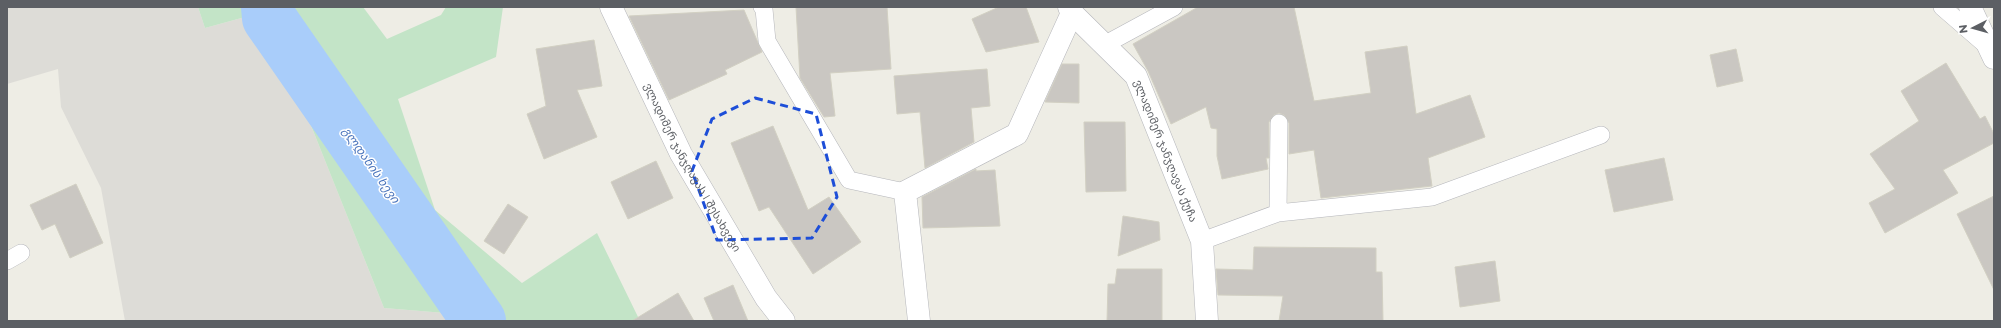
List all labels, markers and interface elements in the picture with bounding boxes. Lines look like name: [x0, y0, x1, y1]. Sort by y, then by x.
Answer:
north arrow: [1953, 8, 1993, 48]
text: N: [1956, 24, 1970, 34]
street label: ვლადიმერ ჯანჯღავას ქუჩა: [1131, 77, 1201, 224]
street label: ვლადიმერ ჯანჯღავას I შესახვევი: [641, 81, 744, 254]
water label: გლდანის ხევი: [340, 124, 404, 207]

